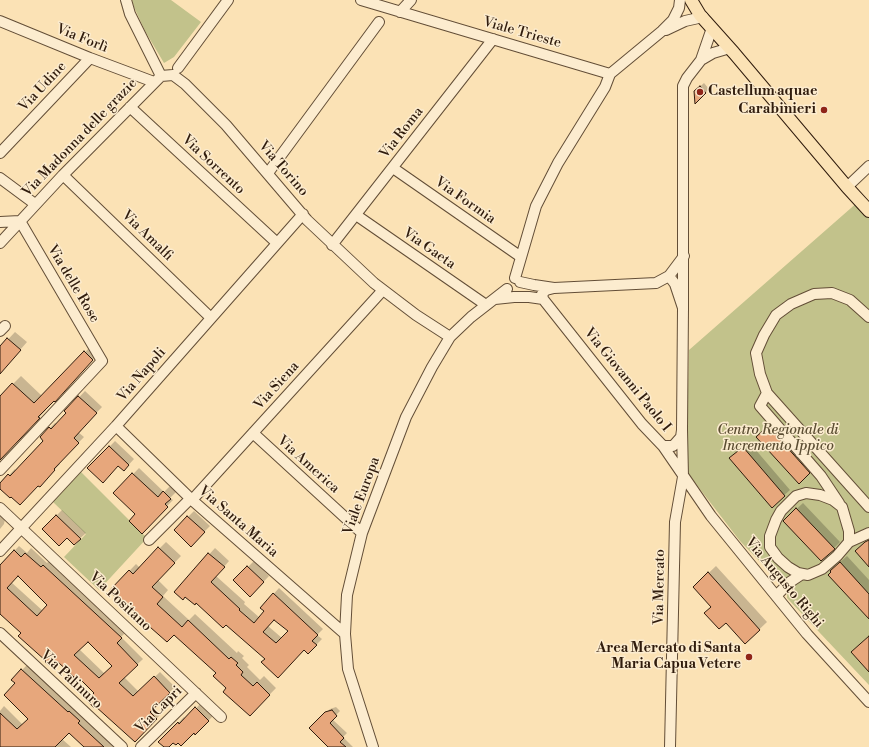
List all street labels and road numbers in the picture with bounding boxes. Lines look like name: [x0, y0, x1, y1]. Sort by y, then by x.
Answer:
street label: Viale Trieste: [481, 14, 563, 52]
street label: Via Forlì: [54, 21, 110, 57]
street label: Via Udine: [16, 59, 70, 115]
street label: Via Madonna delle grazie: [19, 75, 141, 201]
street label: Via Roma: [377, 104, 427, 162]
street label: Via Sorrento: [178, 132, 248, 198]
street label: Via Torino: [255, 138, 311, 200]
street label: Via Formia: [431, 174, 499, 228]
street label: Via Amalfi: [118, 207, 176, 265]
street label: Via Gaeta: [399, 225, 459, 273]
street label: Via delle Rose: [43, 242, 103, 326]
street label: Via Giovanni Paolo I: [580, 325, 674, 435]
street label: Via Napoli: [114, 345, 170, 405]
street label: Via Siena: [251, 358, 303, 414]
street label: Via America: [273, 433, 343, 497]
street label: Viale Europa: [340, 455, 384, 537]
street label: Via Santa Maria: [195, 483, 281, 561]
street label: Via Augusto Righi: [741, 534, 827, 632]
street label: Via Mercato: [651, 549, 669, 625]
street label: Via Positano: [85, 569, 155, 635]
street label: Via Palinuro: [37, 647, 105, 713]
street label: Via Capri: [132, 683, 186, 737]

